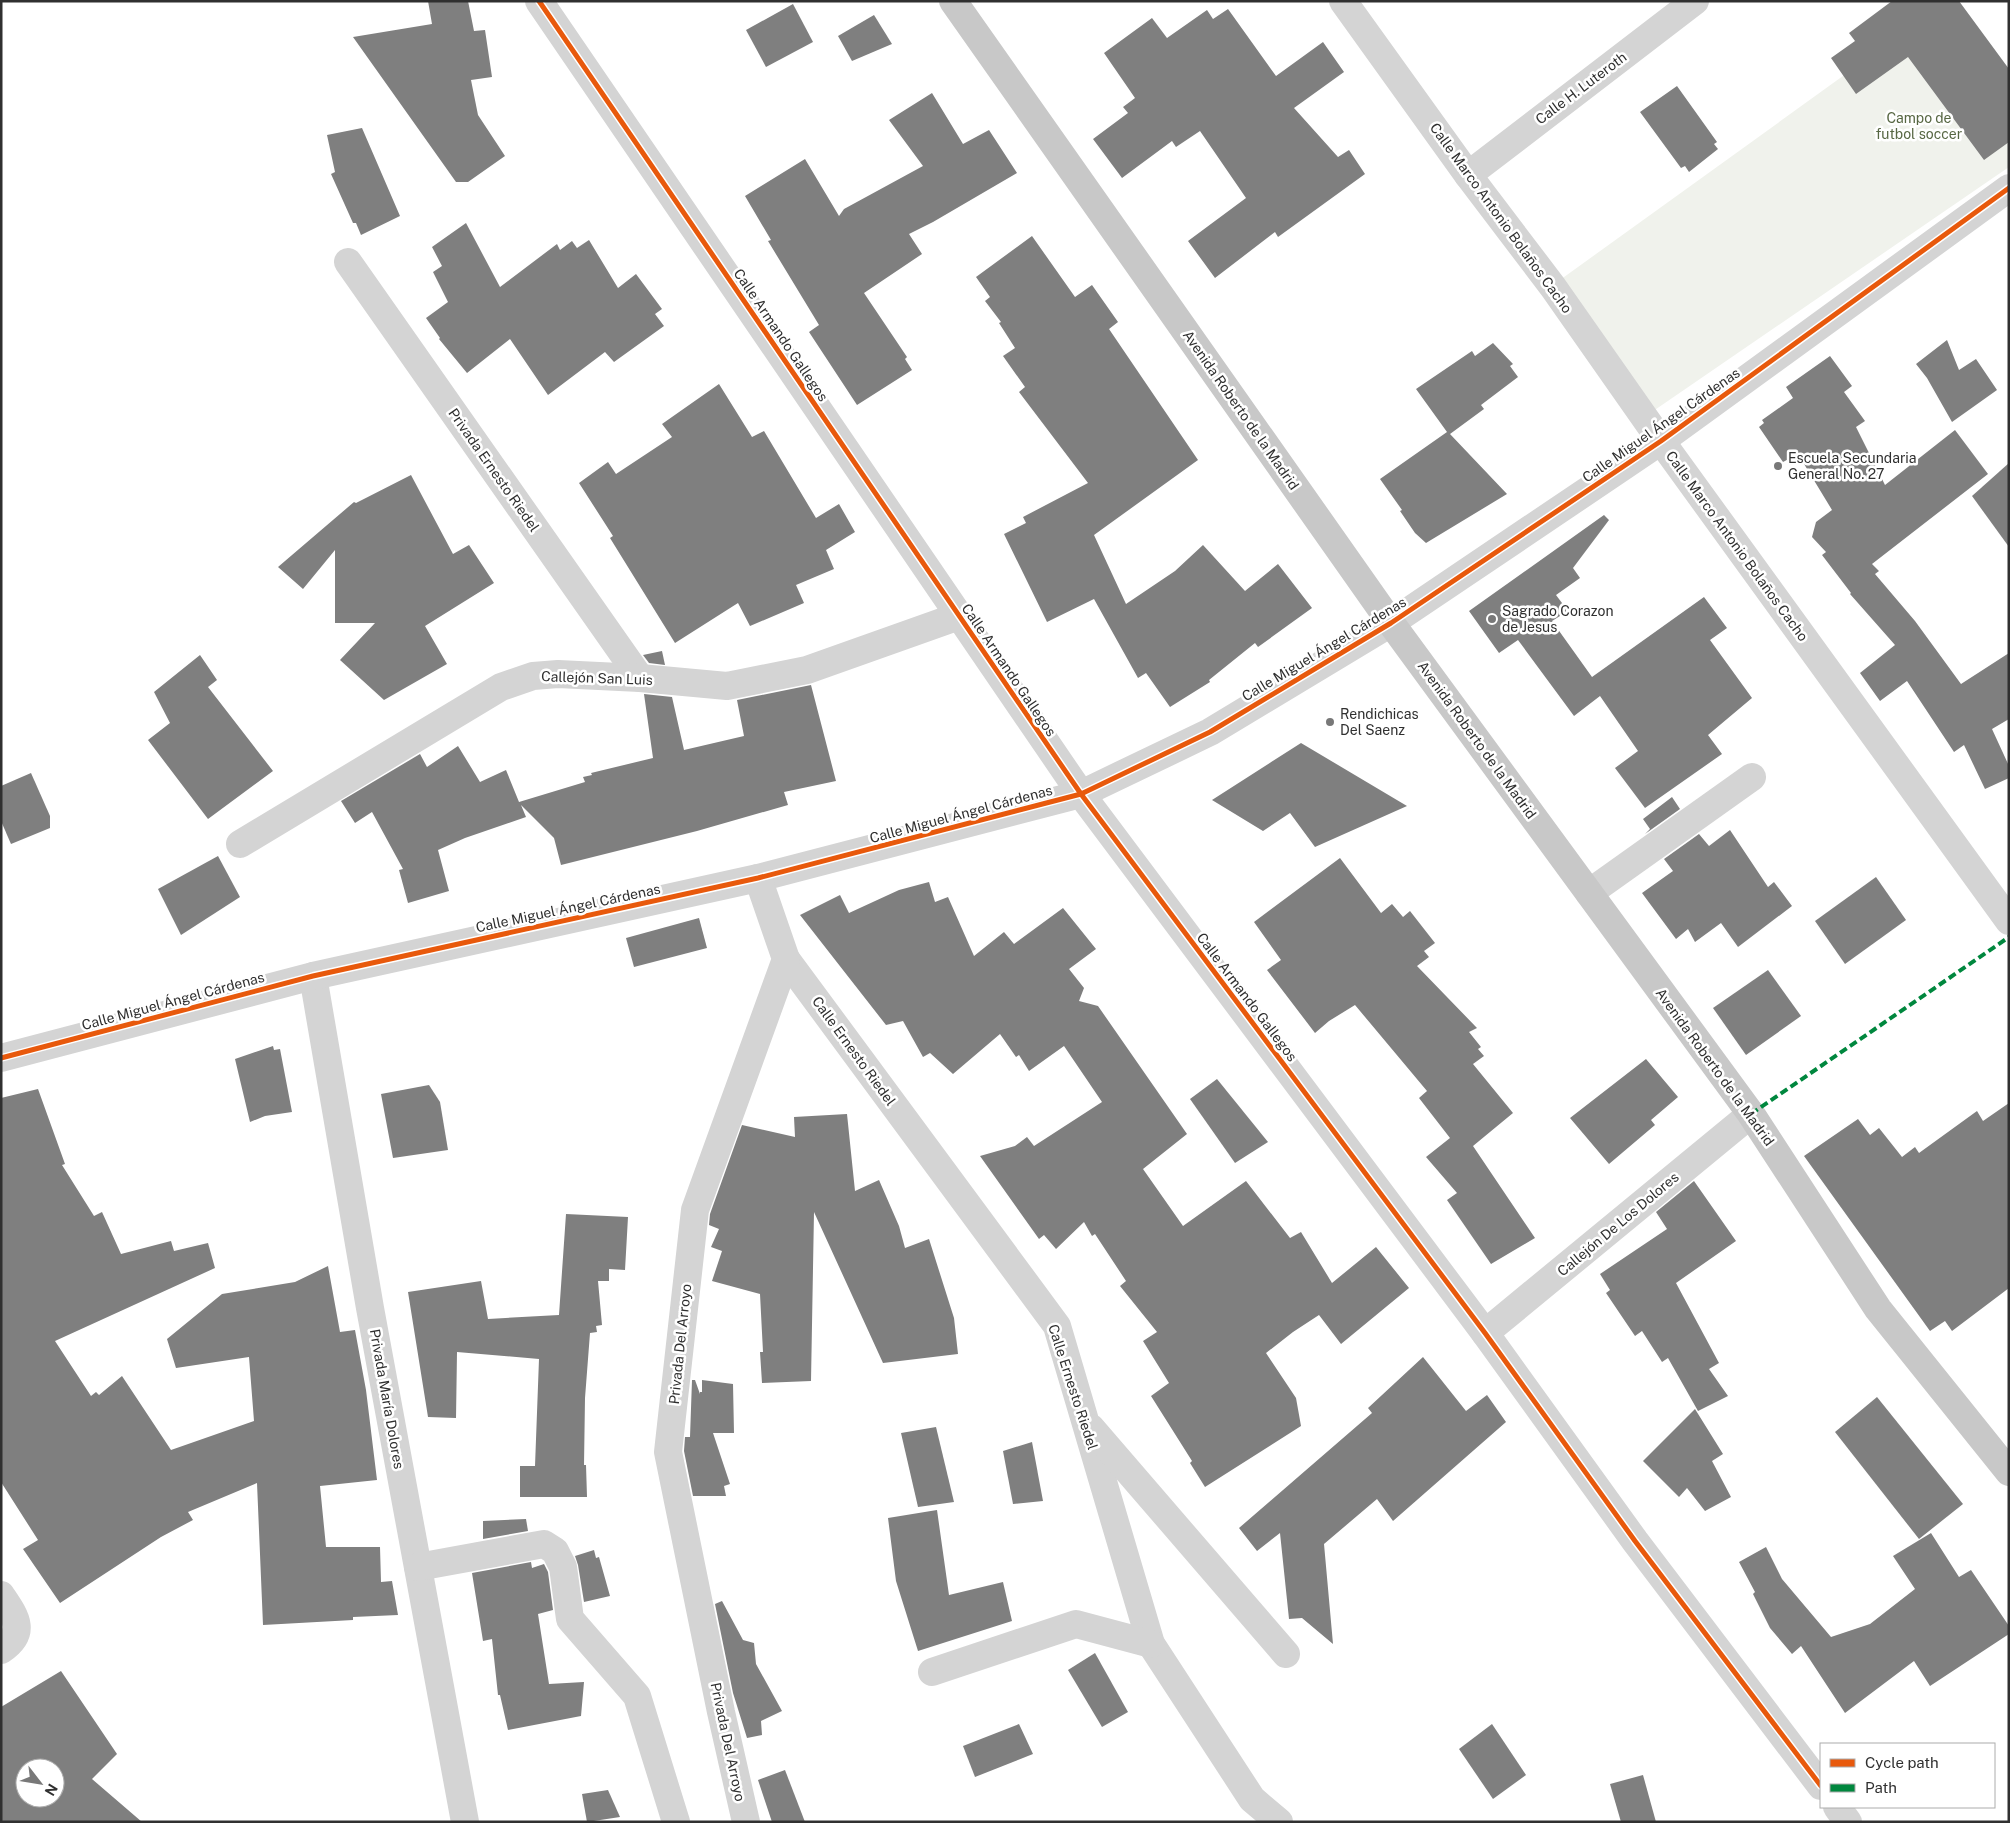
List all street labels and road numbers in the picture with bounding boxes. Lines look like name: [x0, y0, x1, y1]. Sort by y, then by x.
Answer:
street label: Calle H. Luteroth: [1532, 49, 1630, 127]
street label: Calle Marco Antonio Bolaños Cacho: [1427, 120, 1575, 316]
street label: Calle Armando Gallegos: [731, 266, 831, 404]
street label: Avenida Roberto de la Madrid: [1180, 327, 1302, 493]
street label: Calle Miguel Ángel Cárdenas: [1579, 364, 1743, 486]
street label: Privada Ernesto Riedel: [445, 405, 543, 535]
street label: Calle Marco Antonio Bolaños Cacho: [1663, 448, 1811, 644]
street label: Calle Miguel Ángel Cárdenas: [1239, 593, 1409, 704]
street label: Calle Armando Gallegos: [959, 601, 1059, 739]
street label: Avenida Roberto de la Madrid: [1414, 658, 1540, 822]
street label: Callejón San Luis: [541, 668, 653, 688]
street label: Calle Miguel Ángel Cárdenas: [868, 781, 1054, 846]
street label: Calle Miguel Ángel Cárdenas: [474, 880, 662, 935]
street label: Calle Armando Gallegos: [1193, 930, 1301, 1064]
street label: Calle Miguel Ángel Cárdenas: [80, 968, 266, 1033]
street label: Avenida Roberto de la Madrid: [1652, 985, 1778, 1149]
street label: Calle Ernesto Riedel: [809, 993, 899, 1109]
street label: Callejón De Los Dolores: [1554, 1169, 1682, 1279]
street label: Privada Del Arroyo: [666, 1283, 694, 1405]
street label: Calle Ernesto Riedel: [1045, 1322, 1101, 1452]
street label: Privada María Dolores: [367, 1328, 407, 1470]
street label: Privada Del Arroyo: [708, 1681, 748, 1803]

